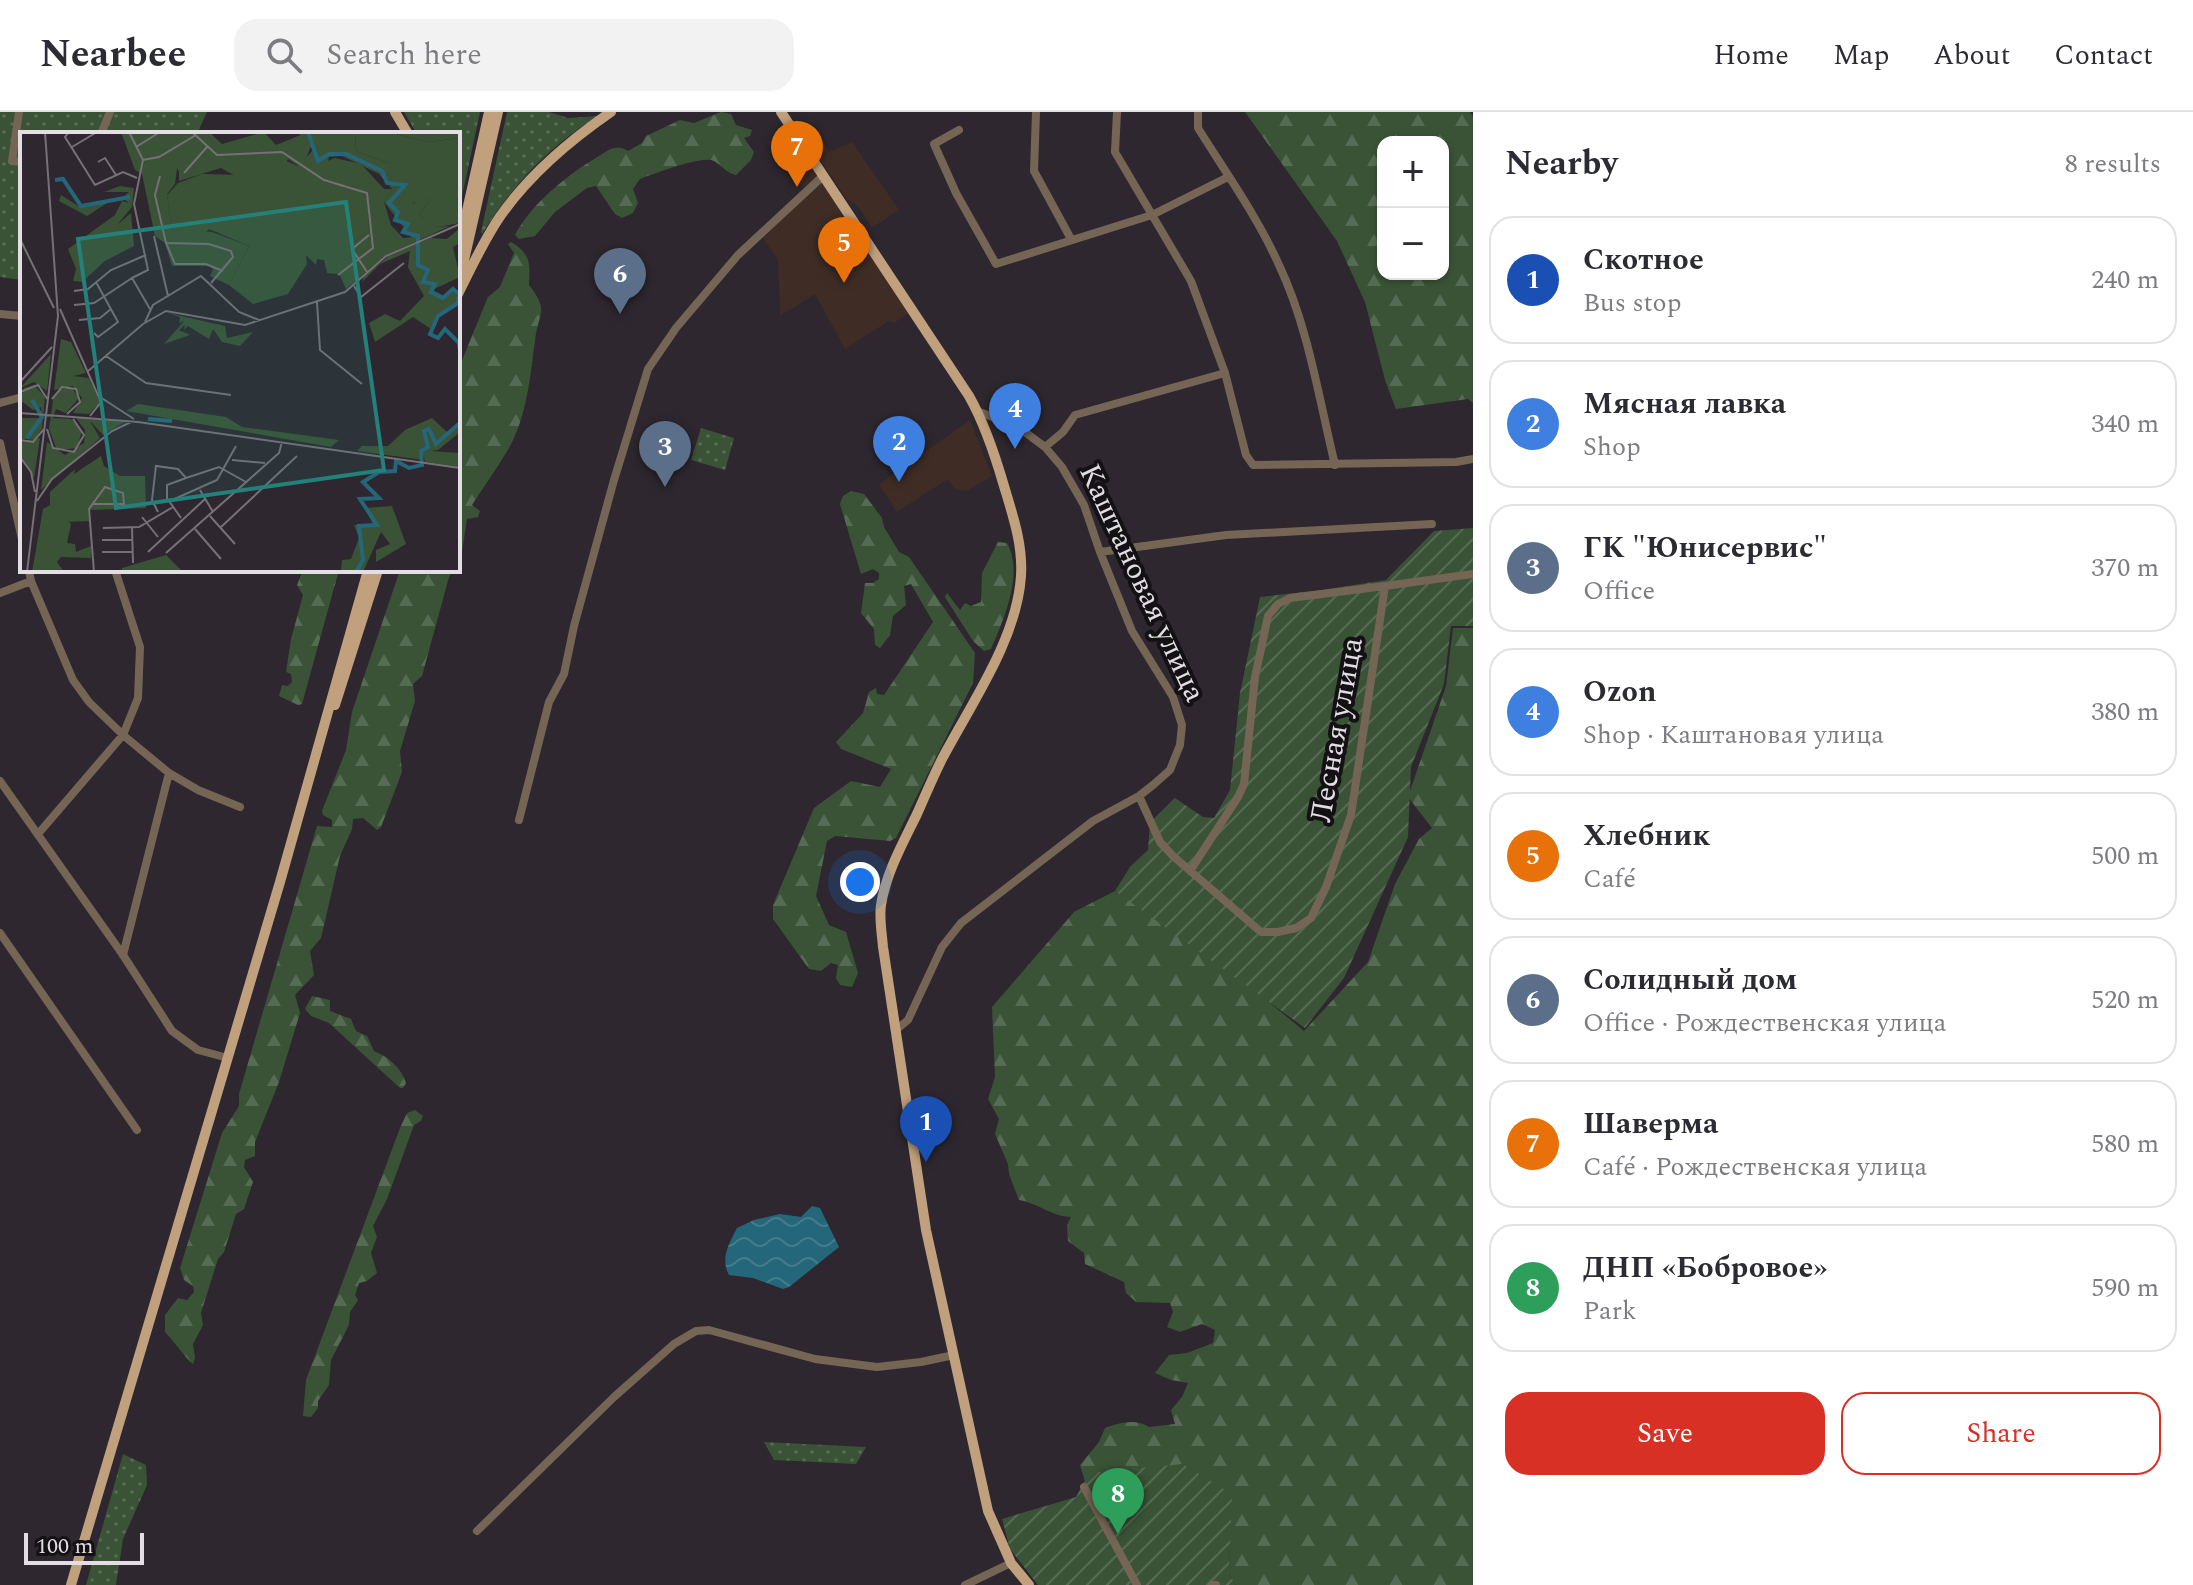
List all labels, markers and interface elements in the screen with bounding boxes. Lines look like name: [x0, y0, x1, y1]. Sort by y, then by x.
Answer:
search box: [234, 19, 794, 91]
text: Nearbee: [40, 26, 186, 84]
text: Search here: [326, 32, 482, 78]
icon: search: [262, 33, 306, 77]
text: Home: [1713, 34, 1789, 77]
text: Map: [1833, 34, 1889, 77]
text: About: [1933, 34, 2010, 77]
text: Contact: [2054, 34, 2153, 77]
pin: 7: [771, 121, 823, 187]
inset map: [20, 132, 460, 572]
map controls: [1377, 136, 1449, 280]
button: +: [1377, 136, 1449, 208]
text: Nearby: [1505, 138, 1618, 190]
text: 8 results: [2065, 144, 2161, 184]
button: −: [1377, 208, 1449, 280]
pin: 5: [818, 217, 870, 283]
text: Скотное: [1583, 237, 1704, 283]
pin: 6: [594, 248, 646, 314]
text: 1: [1526, 260, 1540, 300]
text: 240 m: [2091, 260, 2159, 300]
text: Bus stop: [1583, 283, 1681, 323]
text: Мясная лавка: [1583, 381, 1786, 427]
pin: 4: [989, 383, 1041, 449]
text: 2: [1526, 404, 1540, 444]
text: 340 m: [2091, 404, 2159, 444]
pin: 2: [873, 416, 925, 482]
pin: 3: [639, 421, 691, 487]
text: Shop: [1583, 427, 1641, 467]
street label: Каштановая улица: [1067, 456, 1218, 710]
text: ГК "Юнисервис": [1583, 525, 1827, 571]
text: 3: [1526, 548, 1540, 588]
text: 370 m: [2091, 548, 2159, 588]
text: Office: [1583, 571, 1655, 611]
street label: Лесная улица: [1298, 633, 1376, 826]
text: Ozon: [1583, 669, 1657, 715]
text: 4: [1526, 692, 1540, 732]
text: 380 m: [2091, 692, 2159, 732]
text: Shop · Каштановая улица: [1583, 715, 1884, 755]
text: Хлебник: [1583, 813, 1710, 859]
text: 5: [1526, 836, 1540, 876]
text: 500 m: [2091, 836, 2159, 876]
text: Café: [1583, 859, 1636, 899]
your location: [840, 862, 880, 902]
text: Солидный дом: [1583, 957, 1797, 1003]
text: 6: [1526, 980, 1540, 1020]
text: 520 m: [2091, 980, 2159, 1020]
text: Office · Рождественская улица: [1583, 1003, 1947, 1043]
pin: 1: [900, 1096, 952, 1162]
text: Шаверма: [1583, 1101, 1718, 1147]
text: 7: [1526, 1124, 1540, 1164]
text: 580 m: [2091, 1124, 2159, 1164]
text: Café · Рождественская улица: [1583, 1147, 1927, 1187]
text: ДНП «Бобровое»: [1583, 1245, 1827, 1291]
text: 8: [1526, 1268, 1540, 1308]
text: 590 m: [2091, 1268, 2159, 1308]
text: Park: [1583, 1291, 1637, 1331]
button: Save: [1505, 1392, 1825, 1475]
button: Share: [1841, 1392, 2161, 1475]
pin: 8: [1092, 1468, 1144, 1534]
scale bar: [24, 1529, 144, 1565]
text: 100 m: [36, 1530, 93, 1563]

